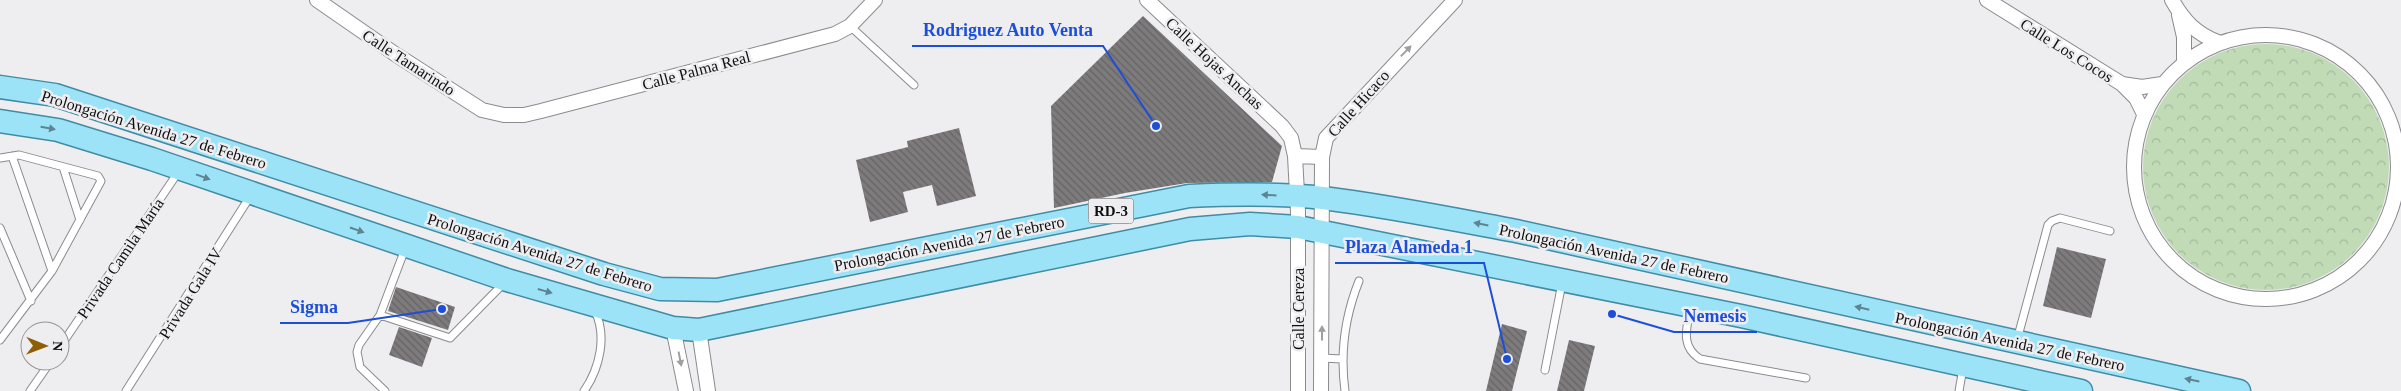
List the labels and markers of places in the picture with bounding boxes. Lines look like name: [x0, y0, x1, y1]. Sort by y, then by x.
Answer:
callout: Rodriguez Auto Venta: [912, 13, 1103, 46]
callout: Plaza Alameda 1: [1335, 230, 1484, 263]
callout: Sigma: [280, 290, 348, 323]
callout: Nemesis: [1674, 299, 1757, 332]

